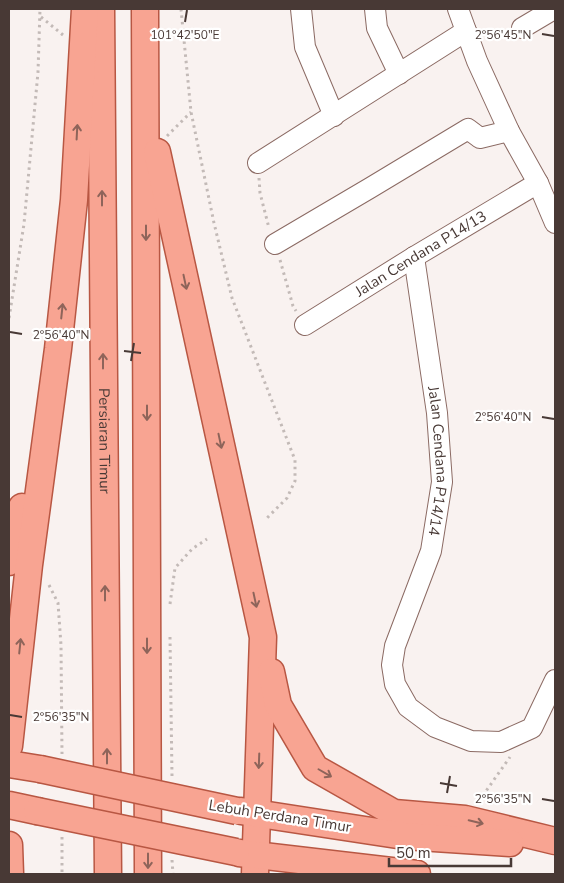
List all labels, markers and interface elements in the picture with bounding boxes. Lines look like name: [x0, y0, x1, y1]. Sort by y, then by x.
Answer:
text: 101°42'50"E: [150, 27, 220, 43]
text: 2°56'45"N: [475, 27, 531, 43]
one-way arrow: [73, 124, 82, 140]
one-way arrow: [97, 190, 107, 206]
street label: Jalan Cendana P14/13: [350, 206, 490, 302]
one-way arrow: [141, 225, 151, 241]
one-way arrow: [181, 274, 190, 290]
one-way arrow: [57, 303, 67, 319]
text: 2°56'40"N: [33, 327, 89, 343]
one-way arrow: [98, 353, 108, 369]
street label: Jalan Cendana P14/14: [423, 384, 452, 537]
street label: Persiaran Timur: [94, 388, 115, 495]
one-way arrow: [142, 405, 152, 421]
text: 2°56'40"N: [475, 409, 531, 425]
one-way arrow: [216, 432, 225, 448]
one-way arrow: [100, 585, 110, 602]
one-way arrow: [250, 591, 260, 607]
one-way arrow: [15, 638, 25, 654]
one-way arrow: [143, 638, 152, 654]
text: 2°56'35"N: [33, 709, 89, 725]
one-way arrow: [102, 748, 111, 764]
one-way arrow: [254, 752, 264, 769]
one-way arrow: [317, 768, 332, 778]
text: 2°56'35"N: [475, 791, 531, 807]
street label: Lebuh Perdana Timur: [207, 795, 353, 837]
one-way arrow: [468, 818, 484, 827]
scale bar: [389, 836, 512, 868]
text: 50 m: [396, 843, 431, 863]
one-way arrow: [143, 852, 153, 869]

